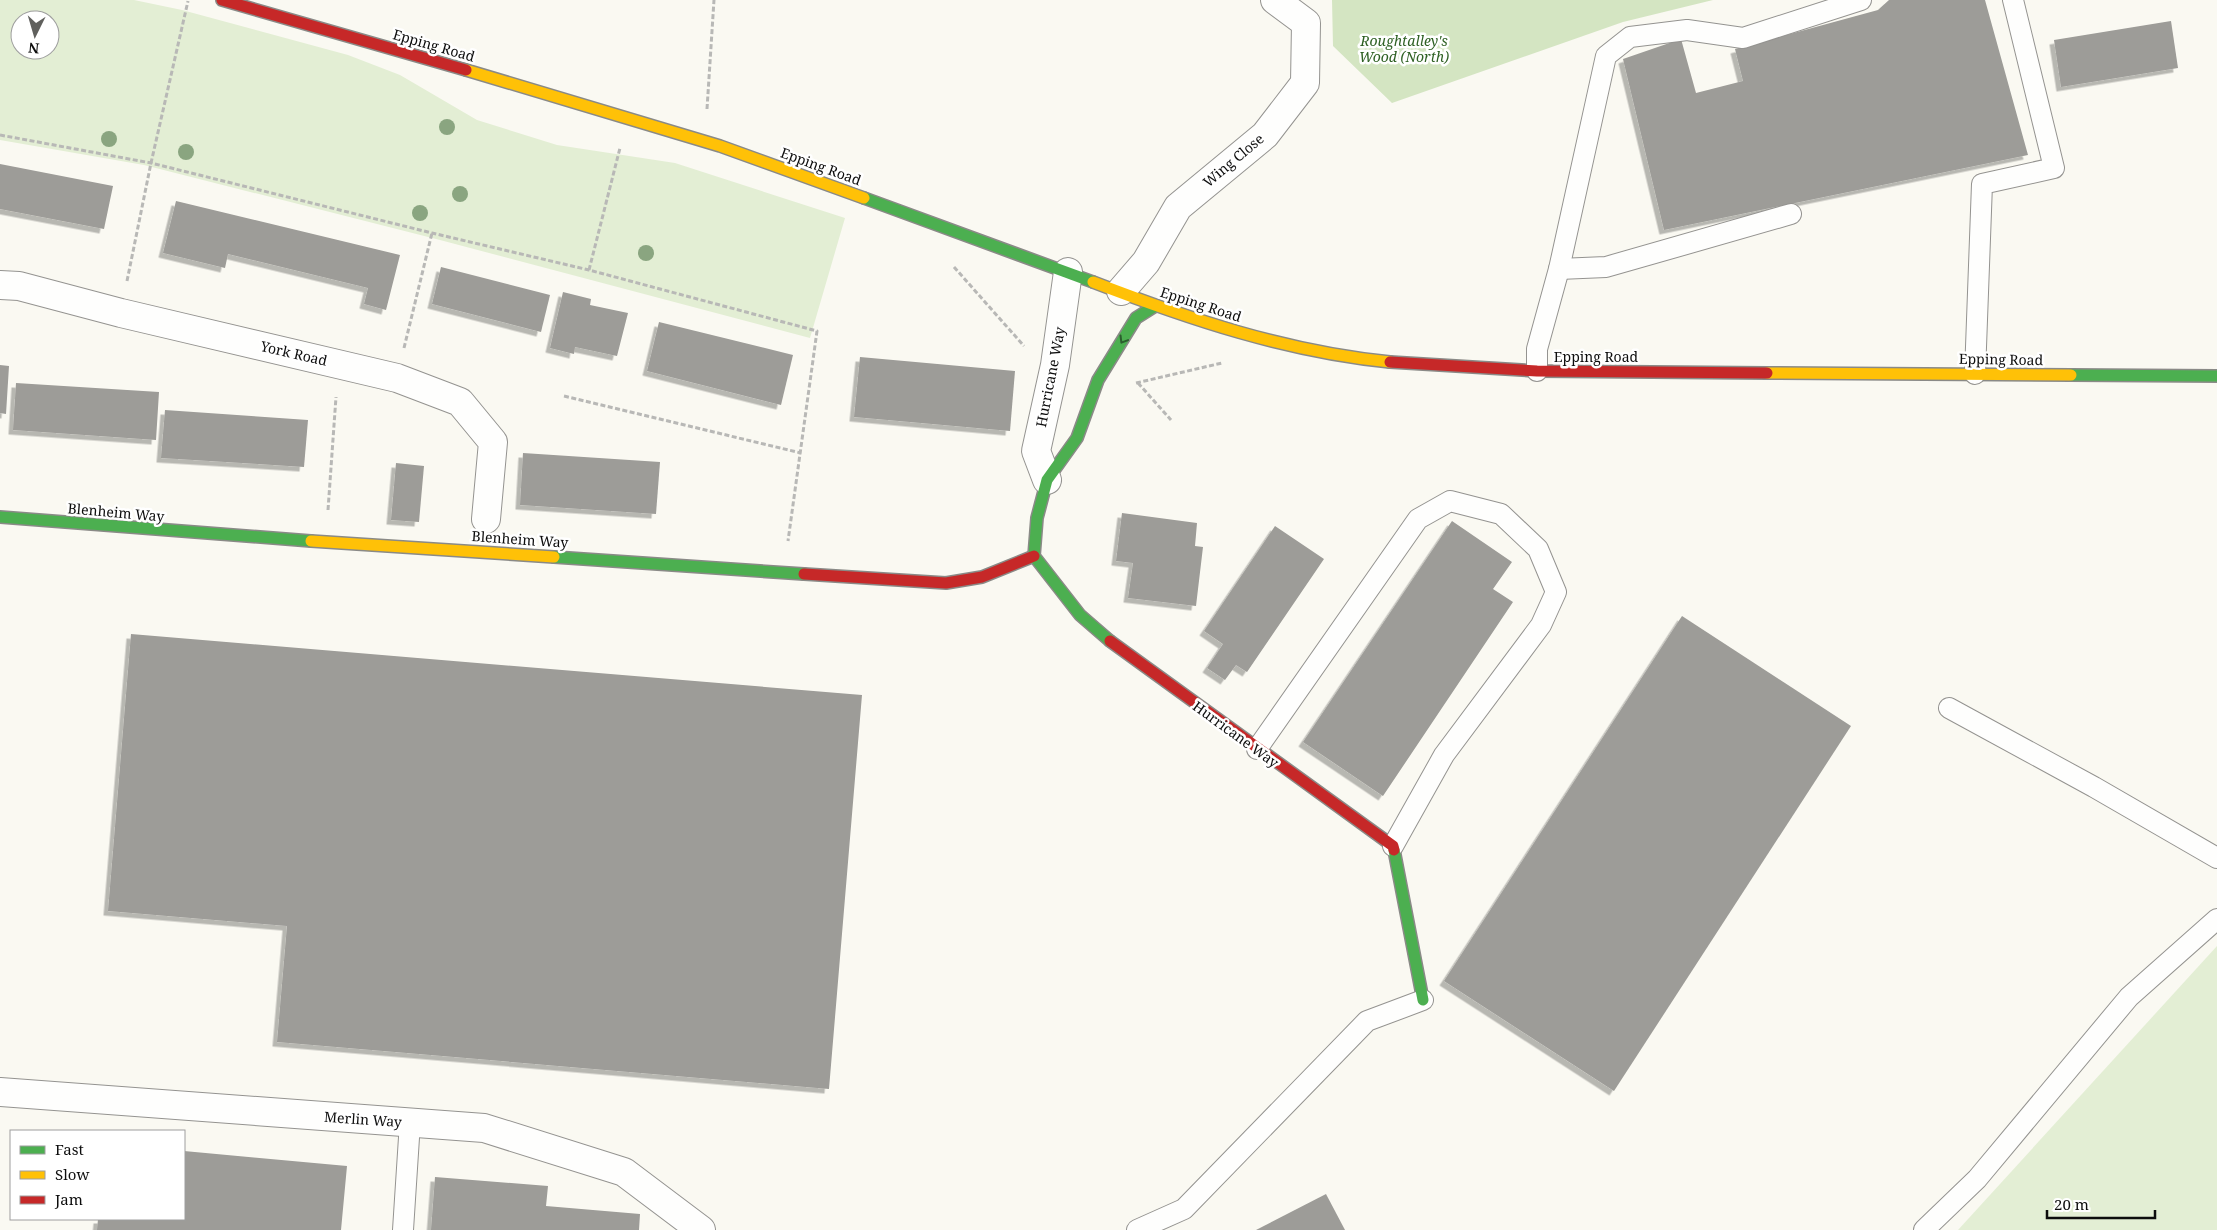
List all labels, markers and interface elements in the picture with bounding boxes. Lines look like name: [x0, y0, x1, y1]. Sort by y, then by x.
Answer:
north arrow: [10, 10, 60, 60]
street label: Epping Road: [391, 24, 478, 66]
park label: Roughtalley's Wood (North): [1359, 31, 1449, 66]
text: N: [27, 39, 40, 58]
street label: Wing Close: [1198, 129, 1268, 191]
street label: Epping Road: [778, 143, 864, 189]
street label: Epping Road: [1158, 282, 1244, 326]
street label: Hurricane Way: [1031, 325, 1069, 429]
one-way arrow: [1119, 335, 1129, 344]
street label: York Road: [258, 336, 330, 370]
street label: Epping Road: [1554, 347, 1639, 366]
street label: Epping Road: [1959, 349, 2044, 369]
street label: Blenheim Way: [67, 498, 165, 526]
street label: Blenheim Way: [471, 526, 569, 552]
street label: Hurricane Way: [1189, 696, 1283, 772]
street label: Merlin Way: [323, 1107, 403, 1131]
legend: [10, 1130, 185, 1220]
text: Fast: [55, 1139, 84, 1159]
text: Slow: [55, 1164, 89, 1184]
scale bar: [2047, 1188, 2154, 1220]
text: Jam: [54, 1189, 83, 1209]
text: 20 m: [2054, 1194, 2089, 1214]

